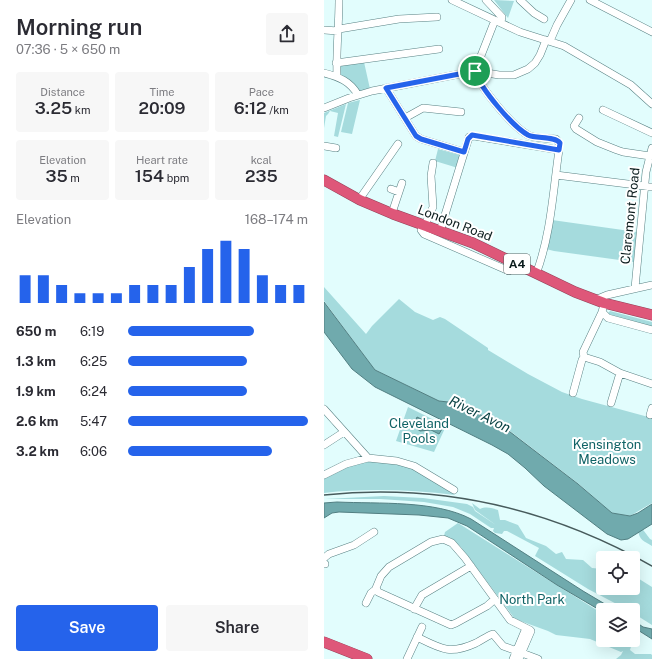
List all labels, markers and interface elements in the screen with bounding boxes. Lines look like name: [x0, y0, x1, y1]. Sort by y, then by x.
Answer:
button: share: [266, 13, 308, 55]
text: Morning run: [16, 14, 142, 40]
text: 07:36 · 5 × 650 m: [16, 42, 120, 57]
pin: [458, 54, 492, 88]
icon: arrive: [464, 60, 486, 82]
text: Distance: [40, 86, 85, 98]
text: Time: [149, 86, 175, 98]
text: Pace: [249, 86, 274, 98]
text: 3.25: [35, 98, 72, 118]
text: 20:09: [138, 98, 185, 118]
text: 6:12: [234, 98, 267, 118]
text: km: [72, 104, 91, 116]
text: /km: [267, 104, 289, 116]
text: Elevation: [39, 154, 86, 166]
text: Heart rate: [136, 154, 188, 166]
text: kcal: [251, 154, 272, 166]
text: 35: [45, 166, 68, 186]
text: 154: [135, 166, 164, 186]
text: 235: [245, 166, 278, 186]
street label: Claremont Road: [617, 167, 643, 265]
text: m: [68, 172, 80, 184]
text: bpm: [164, 172, 189, 184]
street label: London Road: [416, 202, 494, 244]
text: Elevation: [16, 212, 71, 227]
text: 168–174 m: [245, 212, 308, 227]
road number: A4: [504, 254, 530, 274]
text: 650 m: [16, 324, 56, 339]
text: 6:19: [80, 324, 104, 339]
text: 1.3 km: [16, 354, 56, 369]
text: 6:25: [80, 354, 107, 369]
text: 1.9 km: [16, 384, 56, 399]
text: 6:24: [80, 384, 107, 399]
water label: River Avon: [447, 392, 513, 436]
text: 2.6 km: [16, 414, 58, 429]
text: 5:47: [80, 414, 107, 429]
park label: Cleveland Pools: [389, 416, 449, 446]
park label: Kensington Meadows: [573, 437, 641, 467]
text: 3.2 km: [16, 444, 59, 459]
text: 6:06: [80, 444, 107, 459]
map controls: [596, 551, 640, 647]
button: locate: [596, 551, 640, 595]
park label: North Park: [499, 592, 565, 607]
button: layers: [596, 603, 640, 647]
button: Save: [16, 605, 158, 651]
button: Share: [166, 605, 308, 651]

